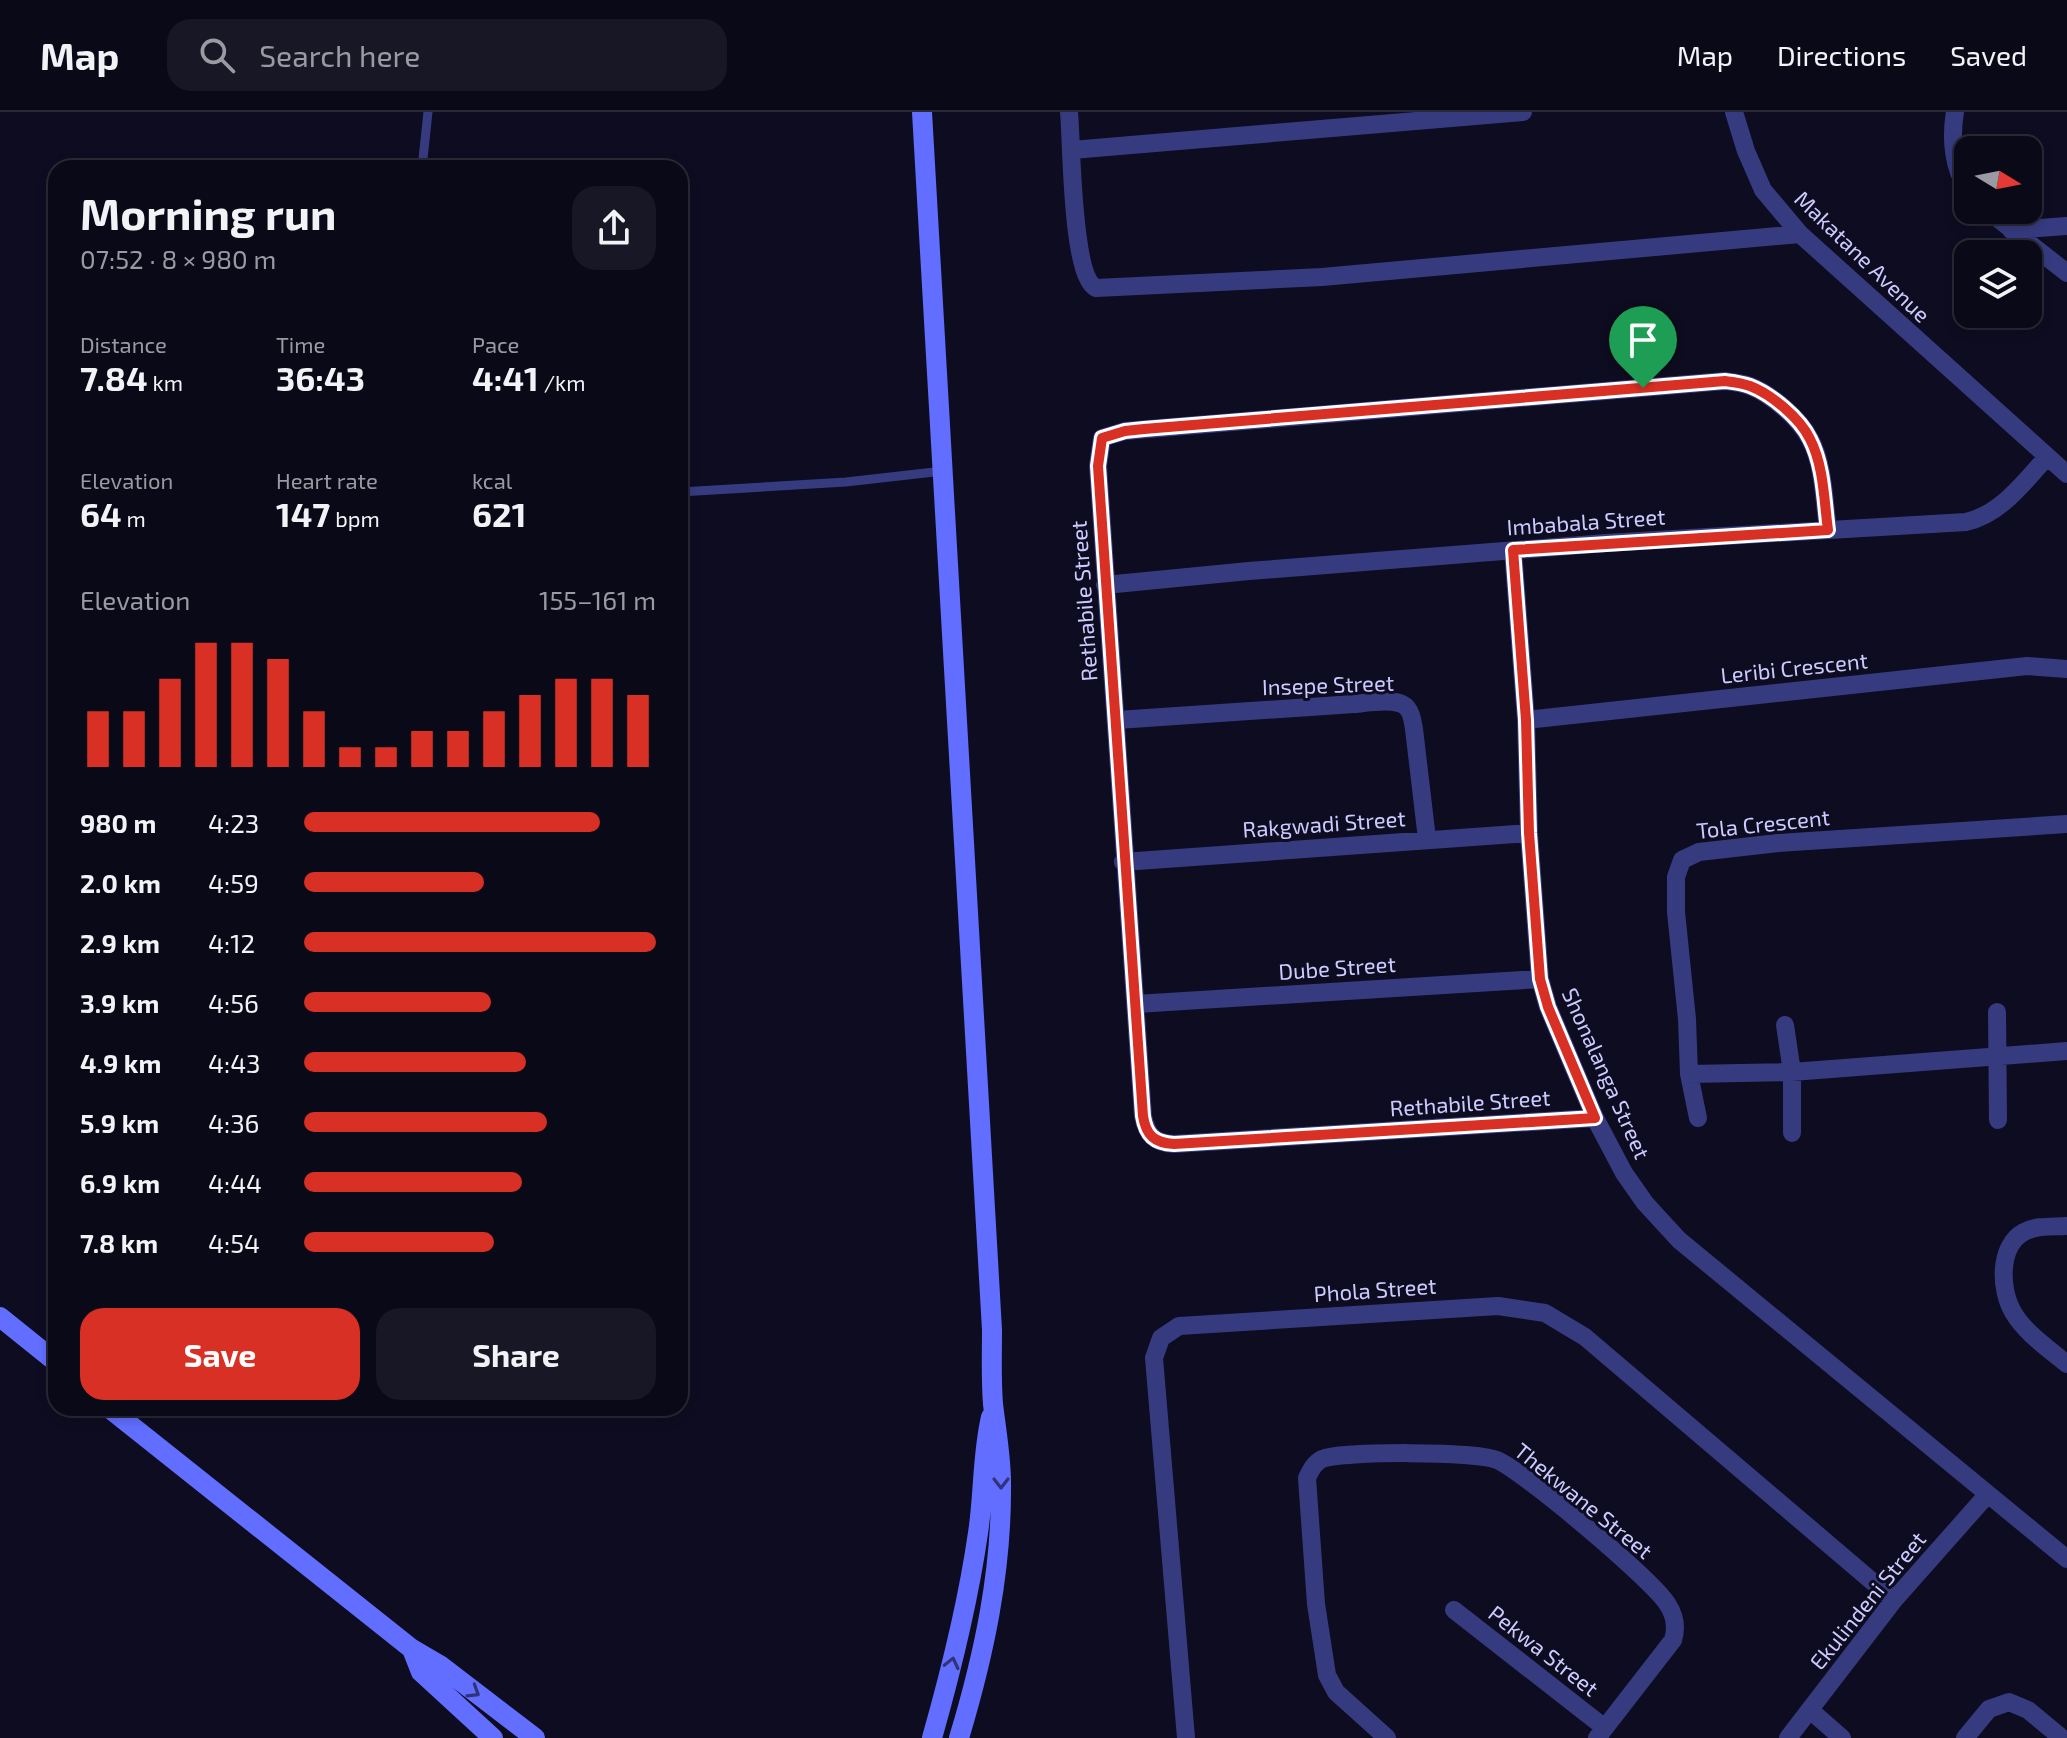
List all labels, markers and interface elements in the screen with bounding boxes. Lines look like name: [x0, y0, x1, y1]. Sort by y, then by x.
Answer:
search box: [167, 19, 727, 91]
text: Map: [40, 32, 119, 78]
icon: search: [195, 33, 239, 77]
text: Search here: [259, 37, 420, 73]
text: Map: [1677, 38, 1733, 72]
text: Directions: [1777, 38, 1906, 72]
text: Saved: [1950, 38, 2027, 72]
north arrow: [1954, 136, 2042, 224]
map controls: [1954, 136, 2042, 328]
street label: Makatane Avenue: [1790, 185, 1936, 327]
text: Morning run: [80, 186, 336, 239]
button: share: [572, 186, 656, 270]
button: layers: [1954, 240, 2042, 328]
text: 07:52 · 8 × 980 m: [80, 243, 276, 274]
pin: [1609, 306, 1677, 388]
icon: arrive: [1621, 318, 1665, 362]
text: Distance: [80, 331, 167, 357]
text: Time: [276, 331, 325, 357]
text: Pace: [472, 331, 519, 357]
text: 7.84: [80, 357, 148, 398]
text: 36:43: [276, 357, 365, 398]
text: 4:41: [472, 357, 539, 398]
text: km: [148, 369, 183, 395]
text: /km: [539, 369, 586, 395]
text: Elevation: [80, 467, 173, 493]
text: Heart rate: [276, 467, 378, 493]
text: kcal: [472, 467, 512, 493]
text: 64: [80, 493, 122, 534]
text: 147: [276, 493, 330, 534]
text: 621: [472, 493, 527, 534]
street label: Imbabala Street: [1506, 502, 1666, 540]
text: m: [122, 505, 146, 531]
text: bpm: [330, 505, 380, 531]
street label: Rethabile Street: [1064, 520, 1102, 682]
text: Elevation: [80, 584, 190, 615]
text: 155–161 m: [539, 584, 656, 615]
street label: Leribi Crescent: [1719, 646, 1869, 688]
street label: Insepe Street: [1262, 669, 1394, 699]
street label: Tola Crescent: [1695, 803, 1831, 843]
street label: Rakgwadi Street: [1242, 804, 1406, 842]
text: 980 m: [80, 807, 156, 838]
text: 4:23: [208, 807, 259, 838]
text: 2.0 km: [80, 867, 161, 898]
text: 4:59: [208, 867, 259, 898]
text: 2.9 km: [80, 927, 160, 958]
text: 4:12: [208, 927, 255, 958]
street label: Dube Street: [1277, 950, 1397, 984]
street label: Shonalanga Street: [1558, 984, 1656, 1162]
text: 3.9 km: [80, 987, 159, 1018]
text: 4:56: [208, 987, 259, 1018]
text: 4.9 km: [80, 1047, 161, 1078]
text: 4:43: [208, 1047, 261, 1078]
street label: Rethabile Street: [1389, 1083, 1551, 1121]
text: 5.9 km: [80, 1107, 159, 1138]
text: 4:36: [208, 1107, 259, 1138]
text: 6.9 km: [80, 1167, 160, 1198]
text: 4:44: [208, 1167, 262, 1198]
text: 7.8 km: [80, 1227, 158, 1258]
text: 4:54: [208, 1227, 260, 1258]
street label: Phola Street: [1313, 1272, 1437, 1306]
button: Save: [80, 1308, 360, 1400]
button: Share: [376, 1308, 656, 1400]
street label: Thekwane Street: [1510, 1437, 1658, 1563]
one-way arrow: [992, 1477, 1010, 1490]
street label: Ekulindeni Street: [1804, 1526, 1930, 1674]
street label: Pekwa Street: [1484, 1599, 1604, 1701]
one-way arrow: [943, 1656, 960, 1670]
one-way arrow: [465, 1682, 480, 1698]

